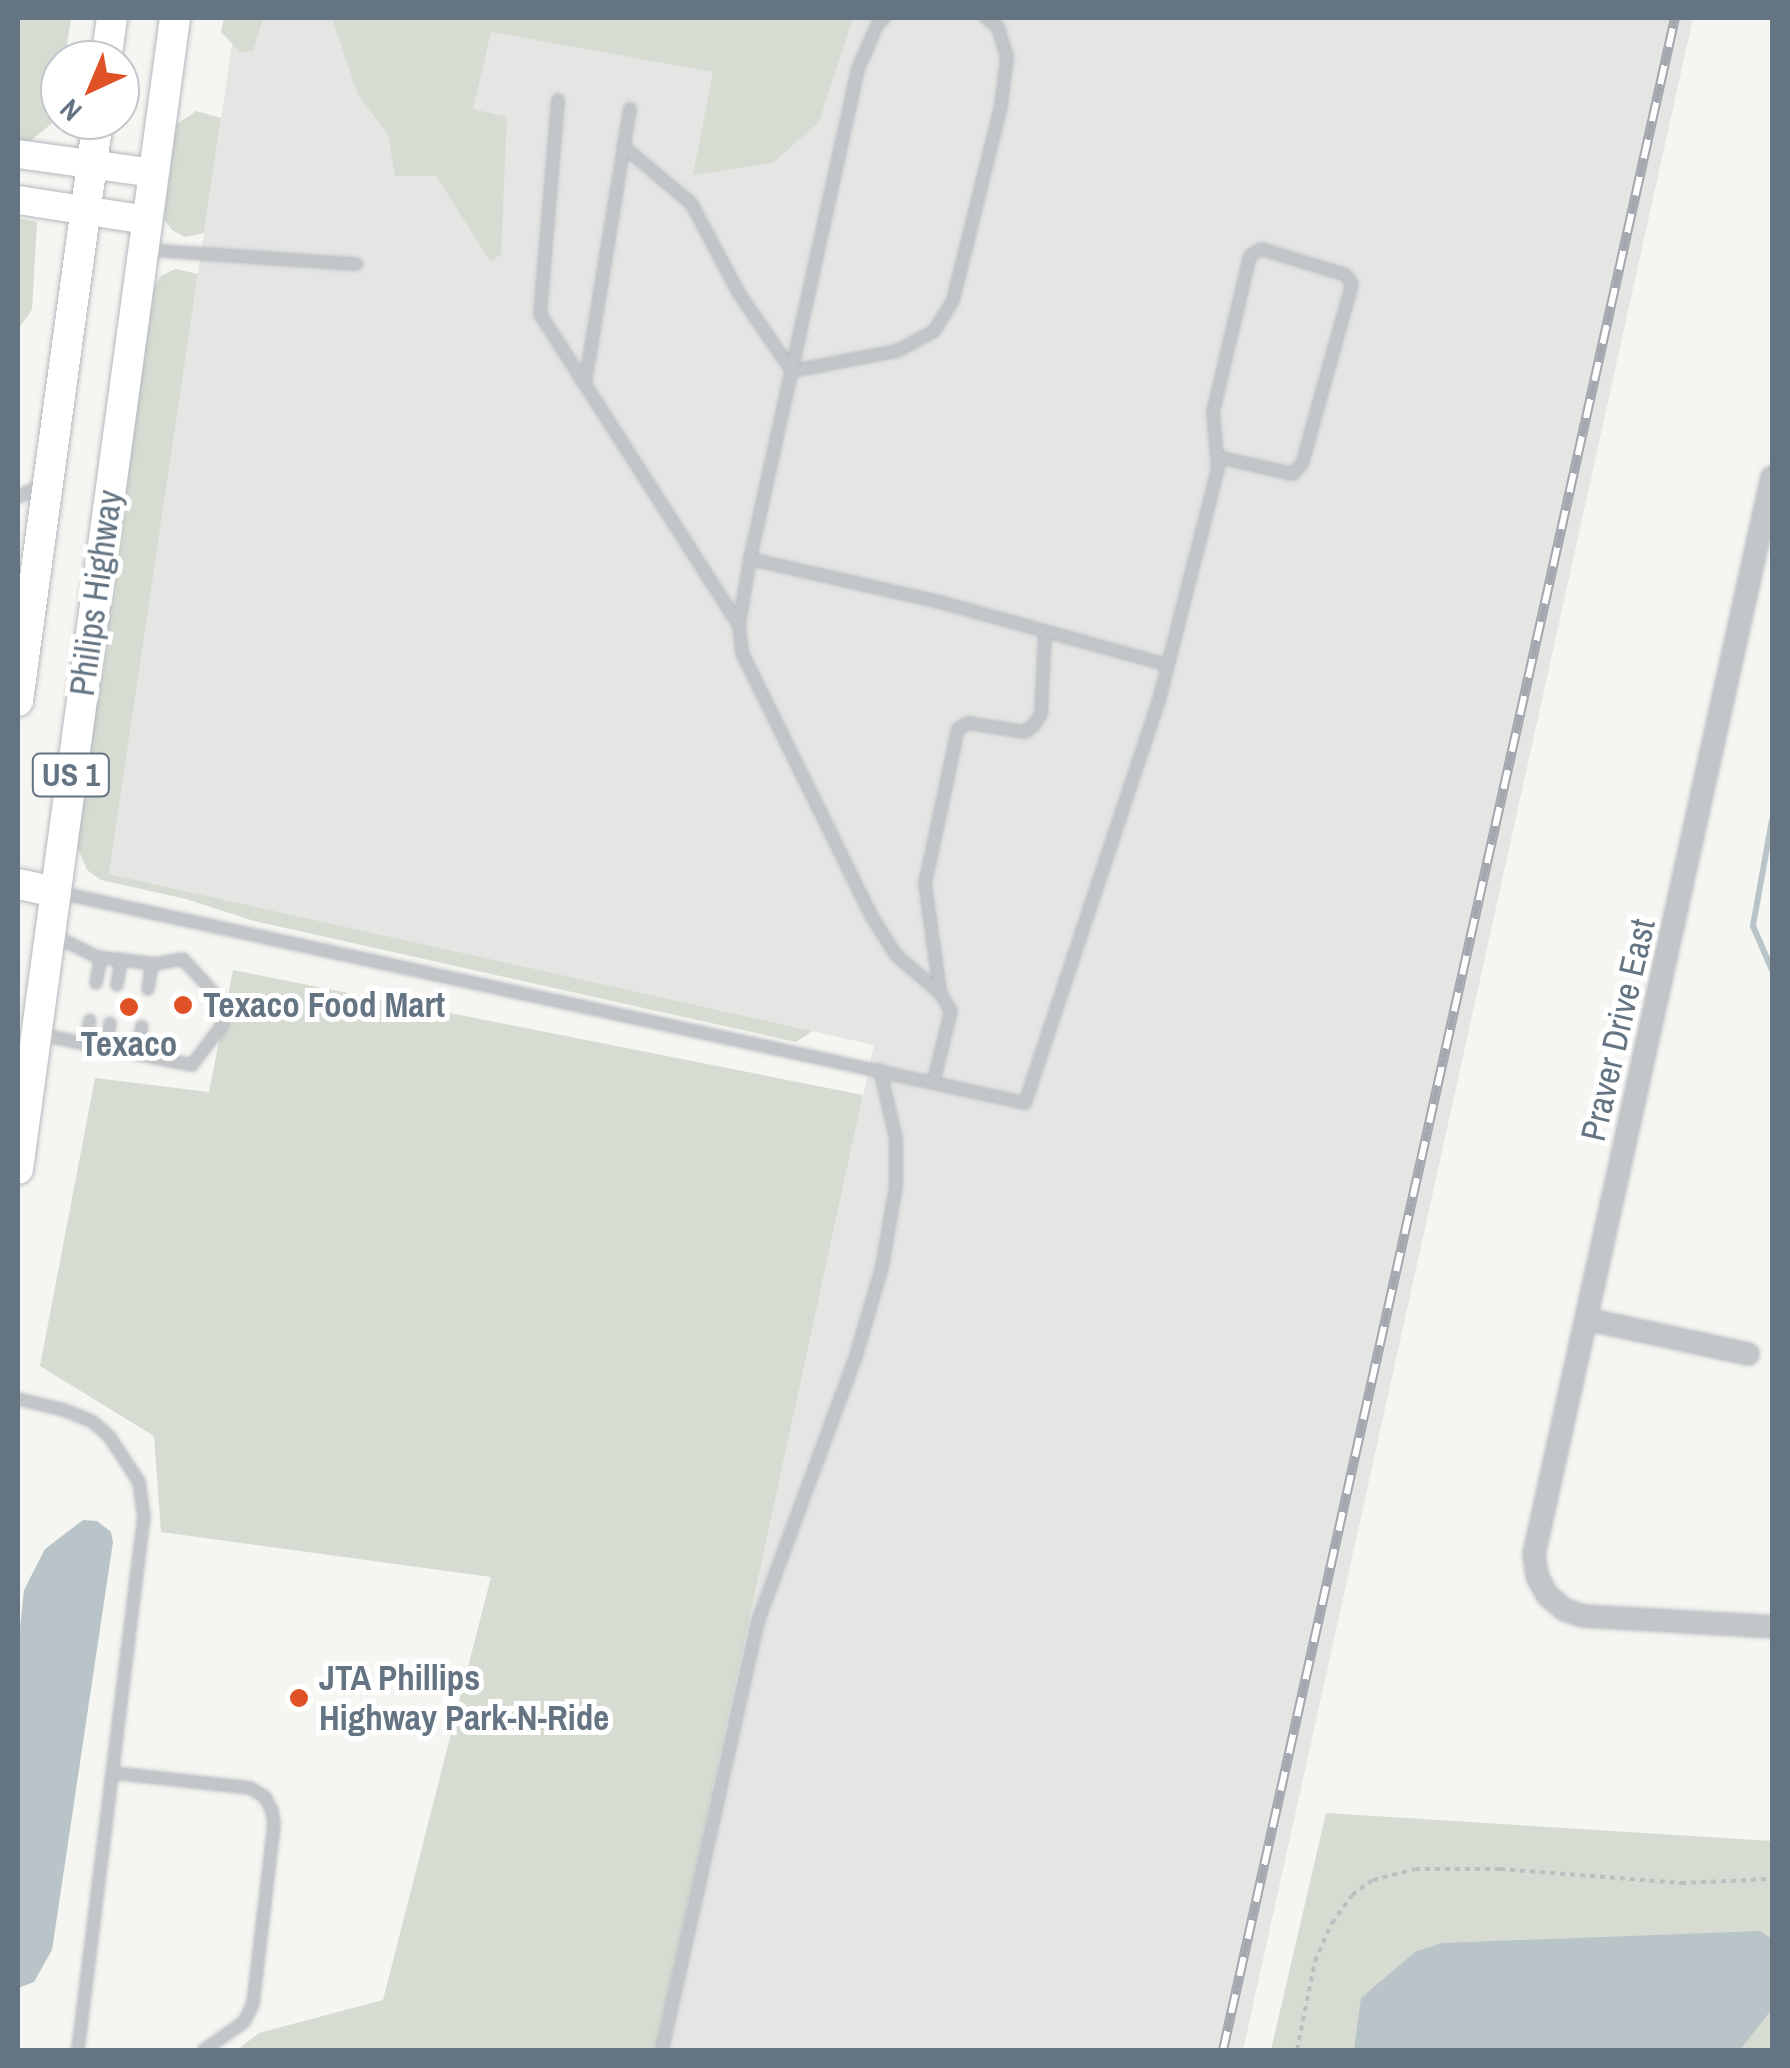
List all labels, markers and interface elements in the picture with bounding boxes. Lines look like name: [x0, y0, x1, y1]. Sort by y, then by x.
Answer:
north arrow: [40, 40, 140, 140]
text: N: [51, 91, 90, 130]
street label: Philips Highway: [61, 487, 131, 699]
road number: US 1: [31, 748, 111, 802]
street label: Praver Drive East: [1572, 915, 1664, 1145]
place label: Texaco Food Mart: [203, 984, 445, 1026]
marker: Texaco Food Mart: [172, 994, 194, 1016]
marker: Texaco: [118, 996, 140, 1018]
place label: Texaco: [81, 1023, 177, 1065]
place label: JTA Phillips Highway Park-N-Ride: [319, 1657, 609, 1739]
marker: JTA Phillips Highway Park-N-Ride: [288, 1687, 310, 1709]

